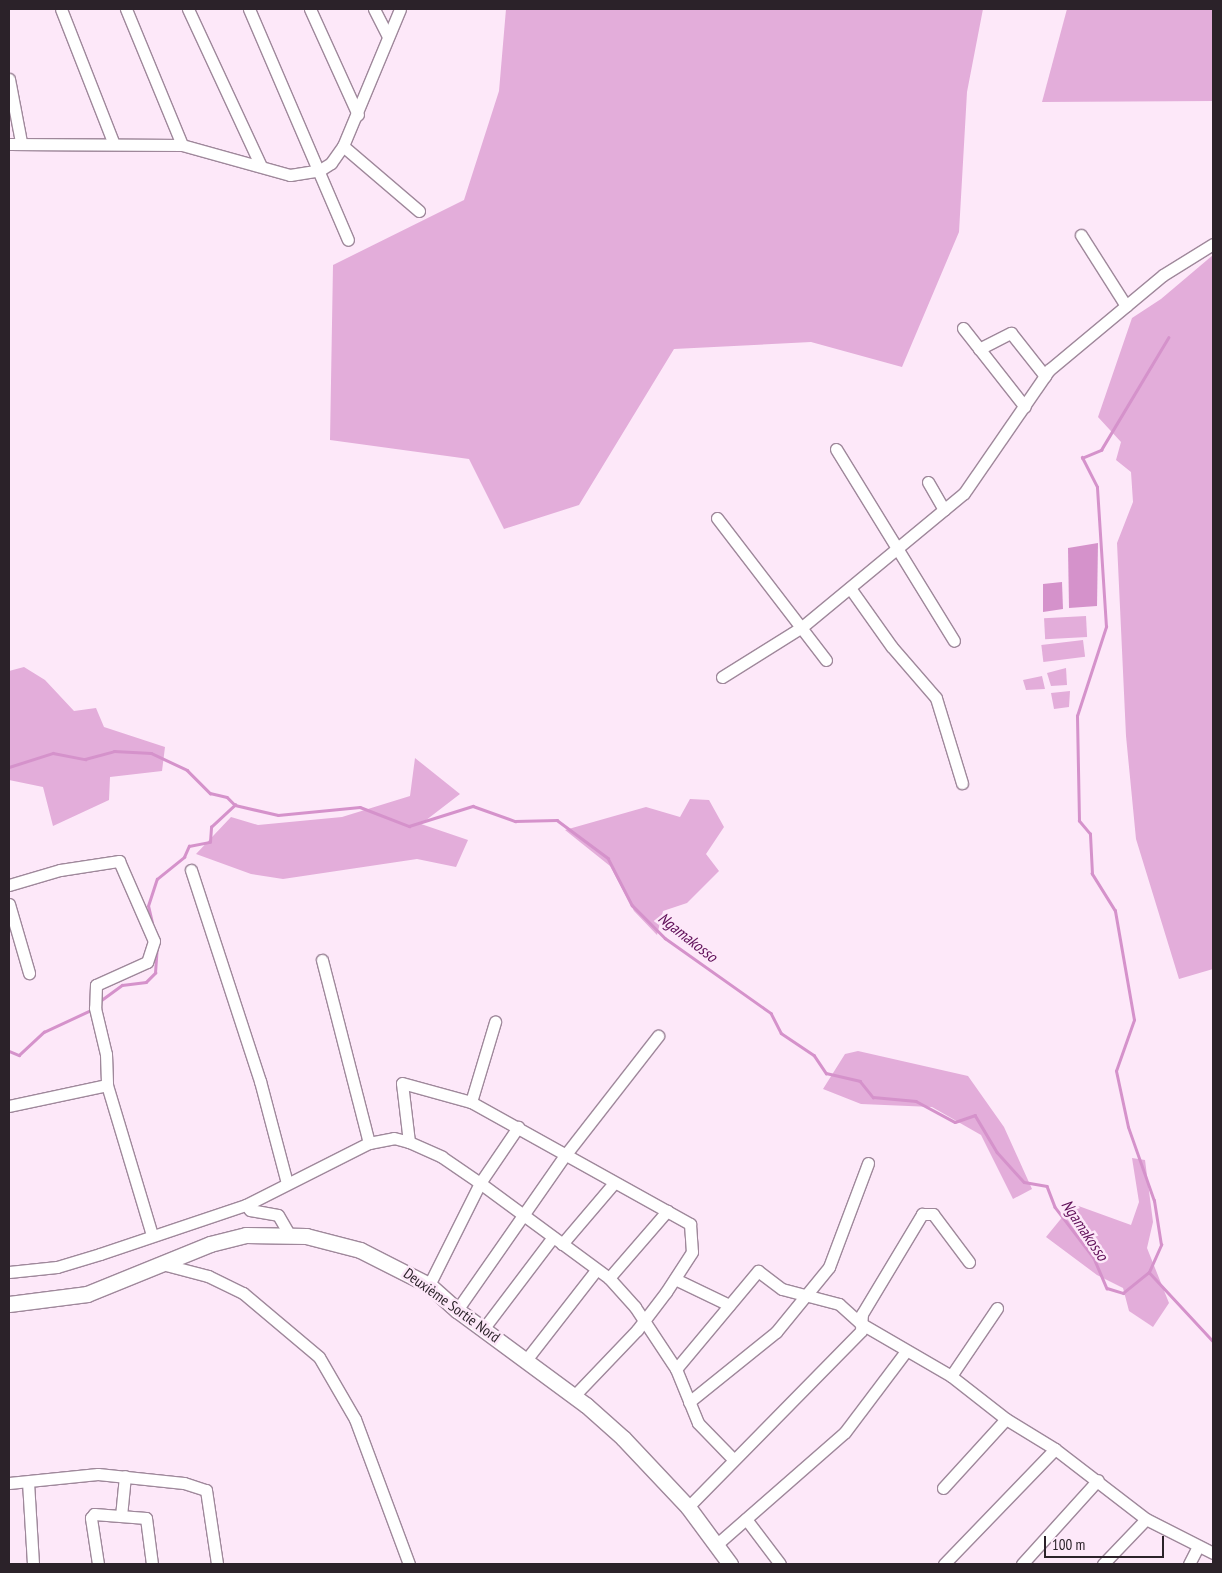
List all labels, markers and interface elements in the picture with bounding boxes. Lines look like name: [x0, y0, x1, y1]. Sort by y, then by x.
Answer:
water label: Ngamakosso: [655, 908, 721, 966]
water label: Ngamakosso: [1058, 1196, 1112, 1264]
street label: Deuxième Sortie Nord: [400, 1264, 504, 1346]
scale bar: [1047, 1526, 1167, 1558]
text: 100 m: [1052, 1535, 1085, 1554]

